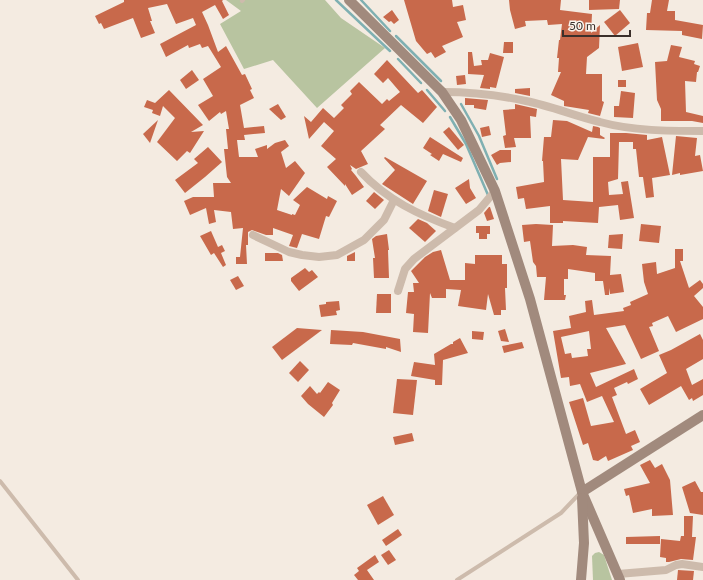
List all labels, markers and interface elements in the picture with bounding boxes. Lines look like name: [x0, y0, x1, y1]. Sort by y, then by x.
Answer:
scale bar: [563, 12, 630, 38]
text: 50 m: [569, 18, 596, 33]

